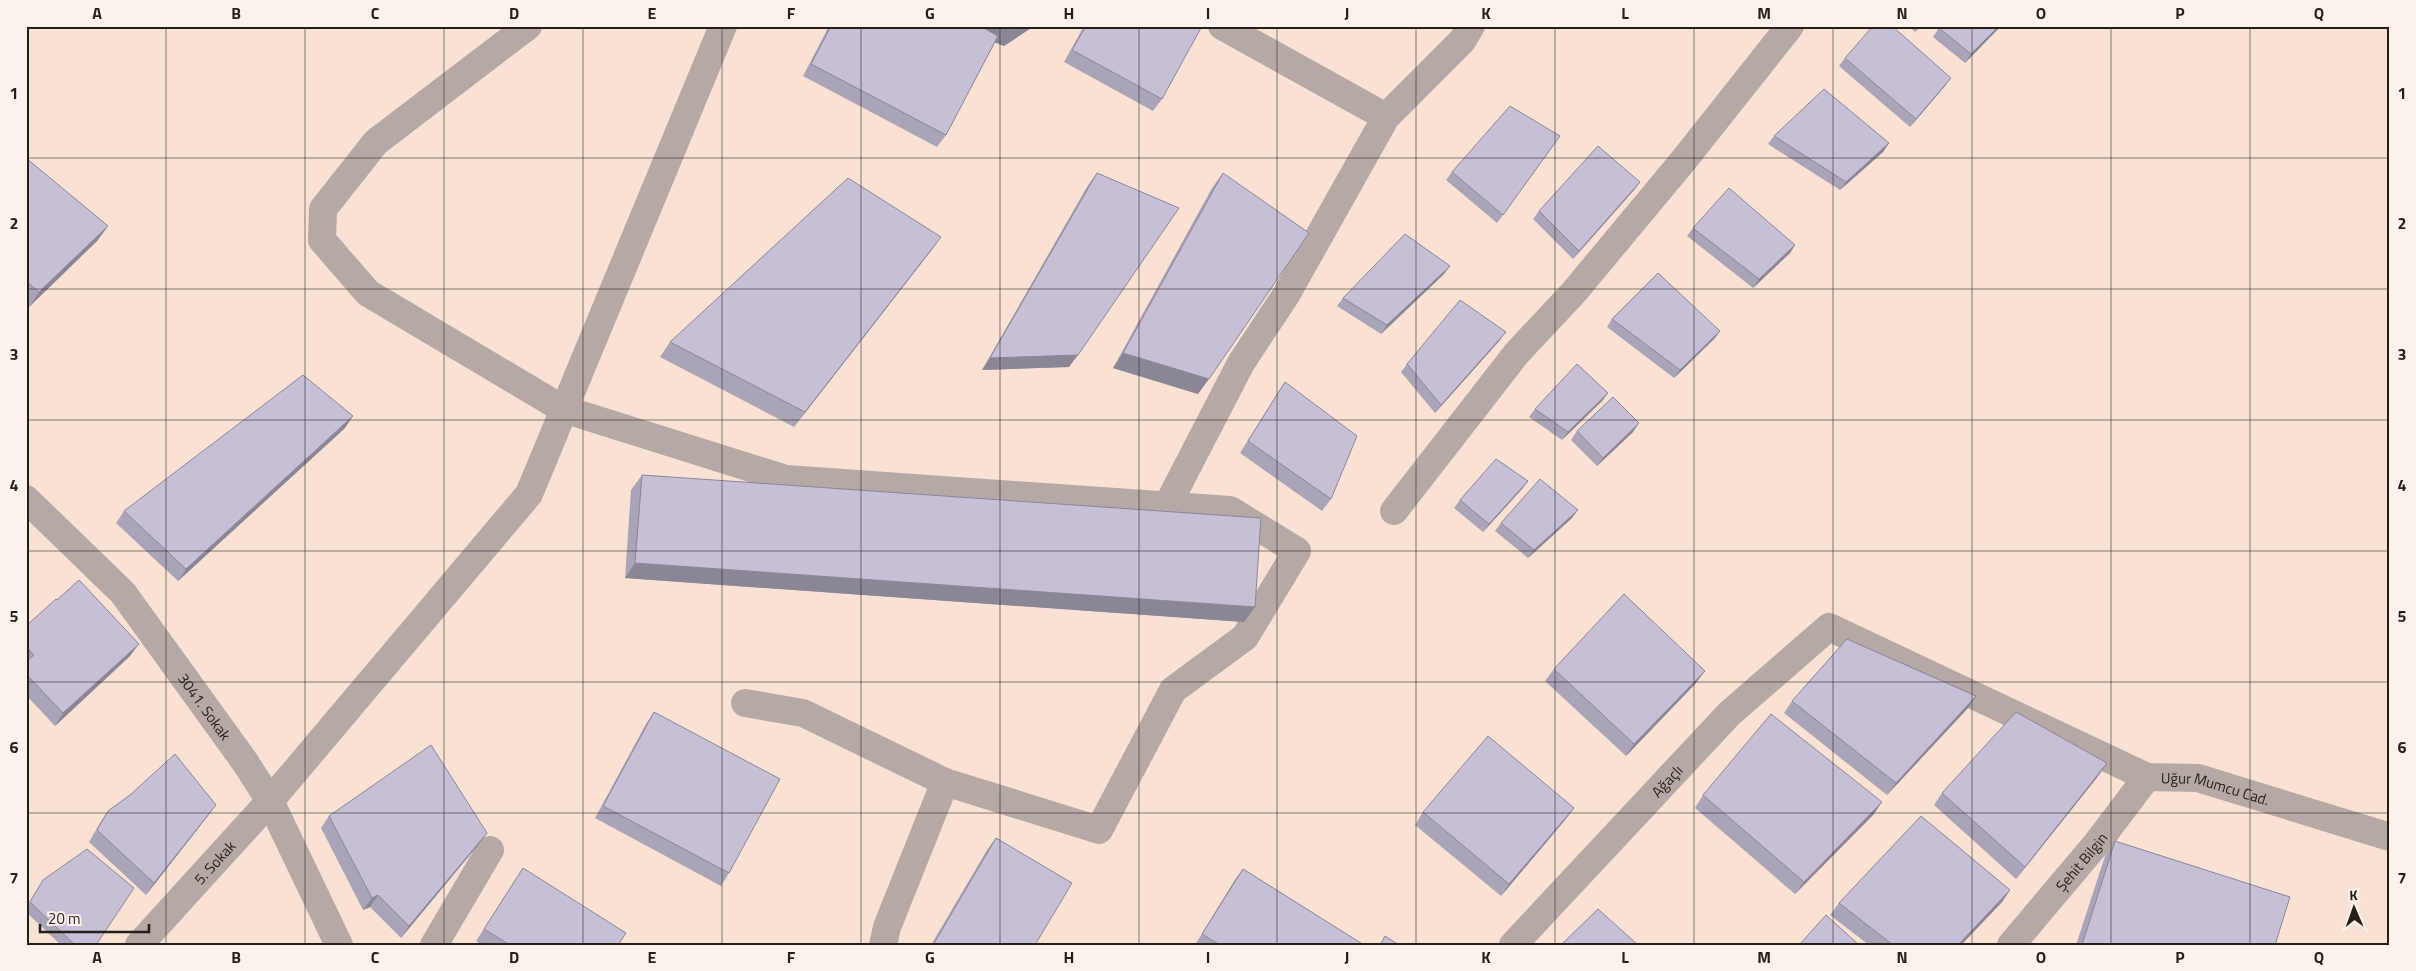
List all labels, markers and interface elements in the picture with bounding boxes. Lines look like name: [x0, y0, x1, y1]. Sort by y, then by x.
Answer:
text: A: [92, 1, 102, 25]
text: B: [231, 1, 241, 25]
text: C: [371, 1, 380, 25]
text: D: [509, 1, 519, 25]
text: E: [648, 1, 657, 25]
text: F: [787, 1, 796, 25]
text: G: [925, 1, 935, 25]
text: H: [1064, 1, 1074, 25]
text: I: [1206, 1, 1210, 25]
text: J: [1345, 1, 1349, 25]
text: K: [1481, 1, 1491, 25]
text: L: [1621, 1, 1629, 25]
text: M: [1757, 1, 1771, 25]
text: N: [1896, 1, 1908, 25]
text: O: [2036, 1, 2046, 25]
text: P: [2175, 1, 2185, 25]
text: Q: [2314, 1, 2324, 25]
text: 1: [10, 81, 18, 105]
text: 1: [2398, 81, 2406, 105]
text: 2: [10, 211, 18, 235]
text: 2: [2398, 211, 2406, 235]
text: 3: [10, 342, 18, 366]
text: 3: [2398, 342, 2406, 366]
text: 4: [10, 473, 19, 497]
text: 4: [2398, 473, 2407, 497]
text: 5: [10, 604, 19, 628]
text: 5: [2398, 604, 2407, 628]
street label: 3041. Sokak: [173, 668, 237, 745]
text: 6: [10, 735, 19, 759]
text: 6: [2398, 735, 2407, 759]
street label: Ağaçlı: [1646, 759, 1688, 802]
street label: Uğur Mumcu Cad.: [2161, 766, 2272, 811]
street label: Şehit Bilgin: [2050, 827, 2113, 896]
street label: 5. Sokak: [188, 835, 241, 889]
text: 7: [10, 866, 18, 890]
text: 7: [2398, 866, 2406, 890]
north arrow: [2328, 884, 2378, 934]
text: K: [2349, 884, 2359, 905]
scale bar: [40, 901, 149, 933]
text: 20 m: [48, 907, 81, 930]
text: A: [92, 945, 102, 969]
text: B: [231, 945, 241, 969]
text: C: [371, 945, 380, 969]
text: D: [509, 945, 519, 969]
text: E: [648, 945, 657, 969]
text: F: [787, 945, 796, 969]
text: G: [925, 945, 935, 969]
text: H: [1064, 945, 1074, 969]
text: I: [1206, 945, 1210, 969]
text: J: [1345, 945, 1349, 969]
text: K: [1481, 945, 1491, 969]
text: L: [1621, 945, 1629, 969]
text: M: [1757, 945, 1771, 969]
text: N: [1896, 945, 1908, 969]
text: O: [2036, 945, 2046, 969]
text: P: [2175, 945, 2185, 969]
text: Q: [2314, 945, 2324, 969]

